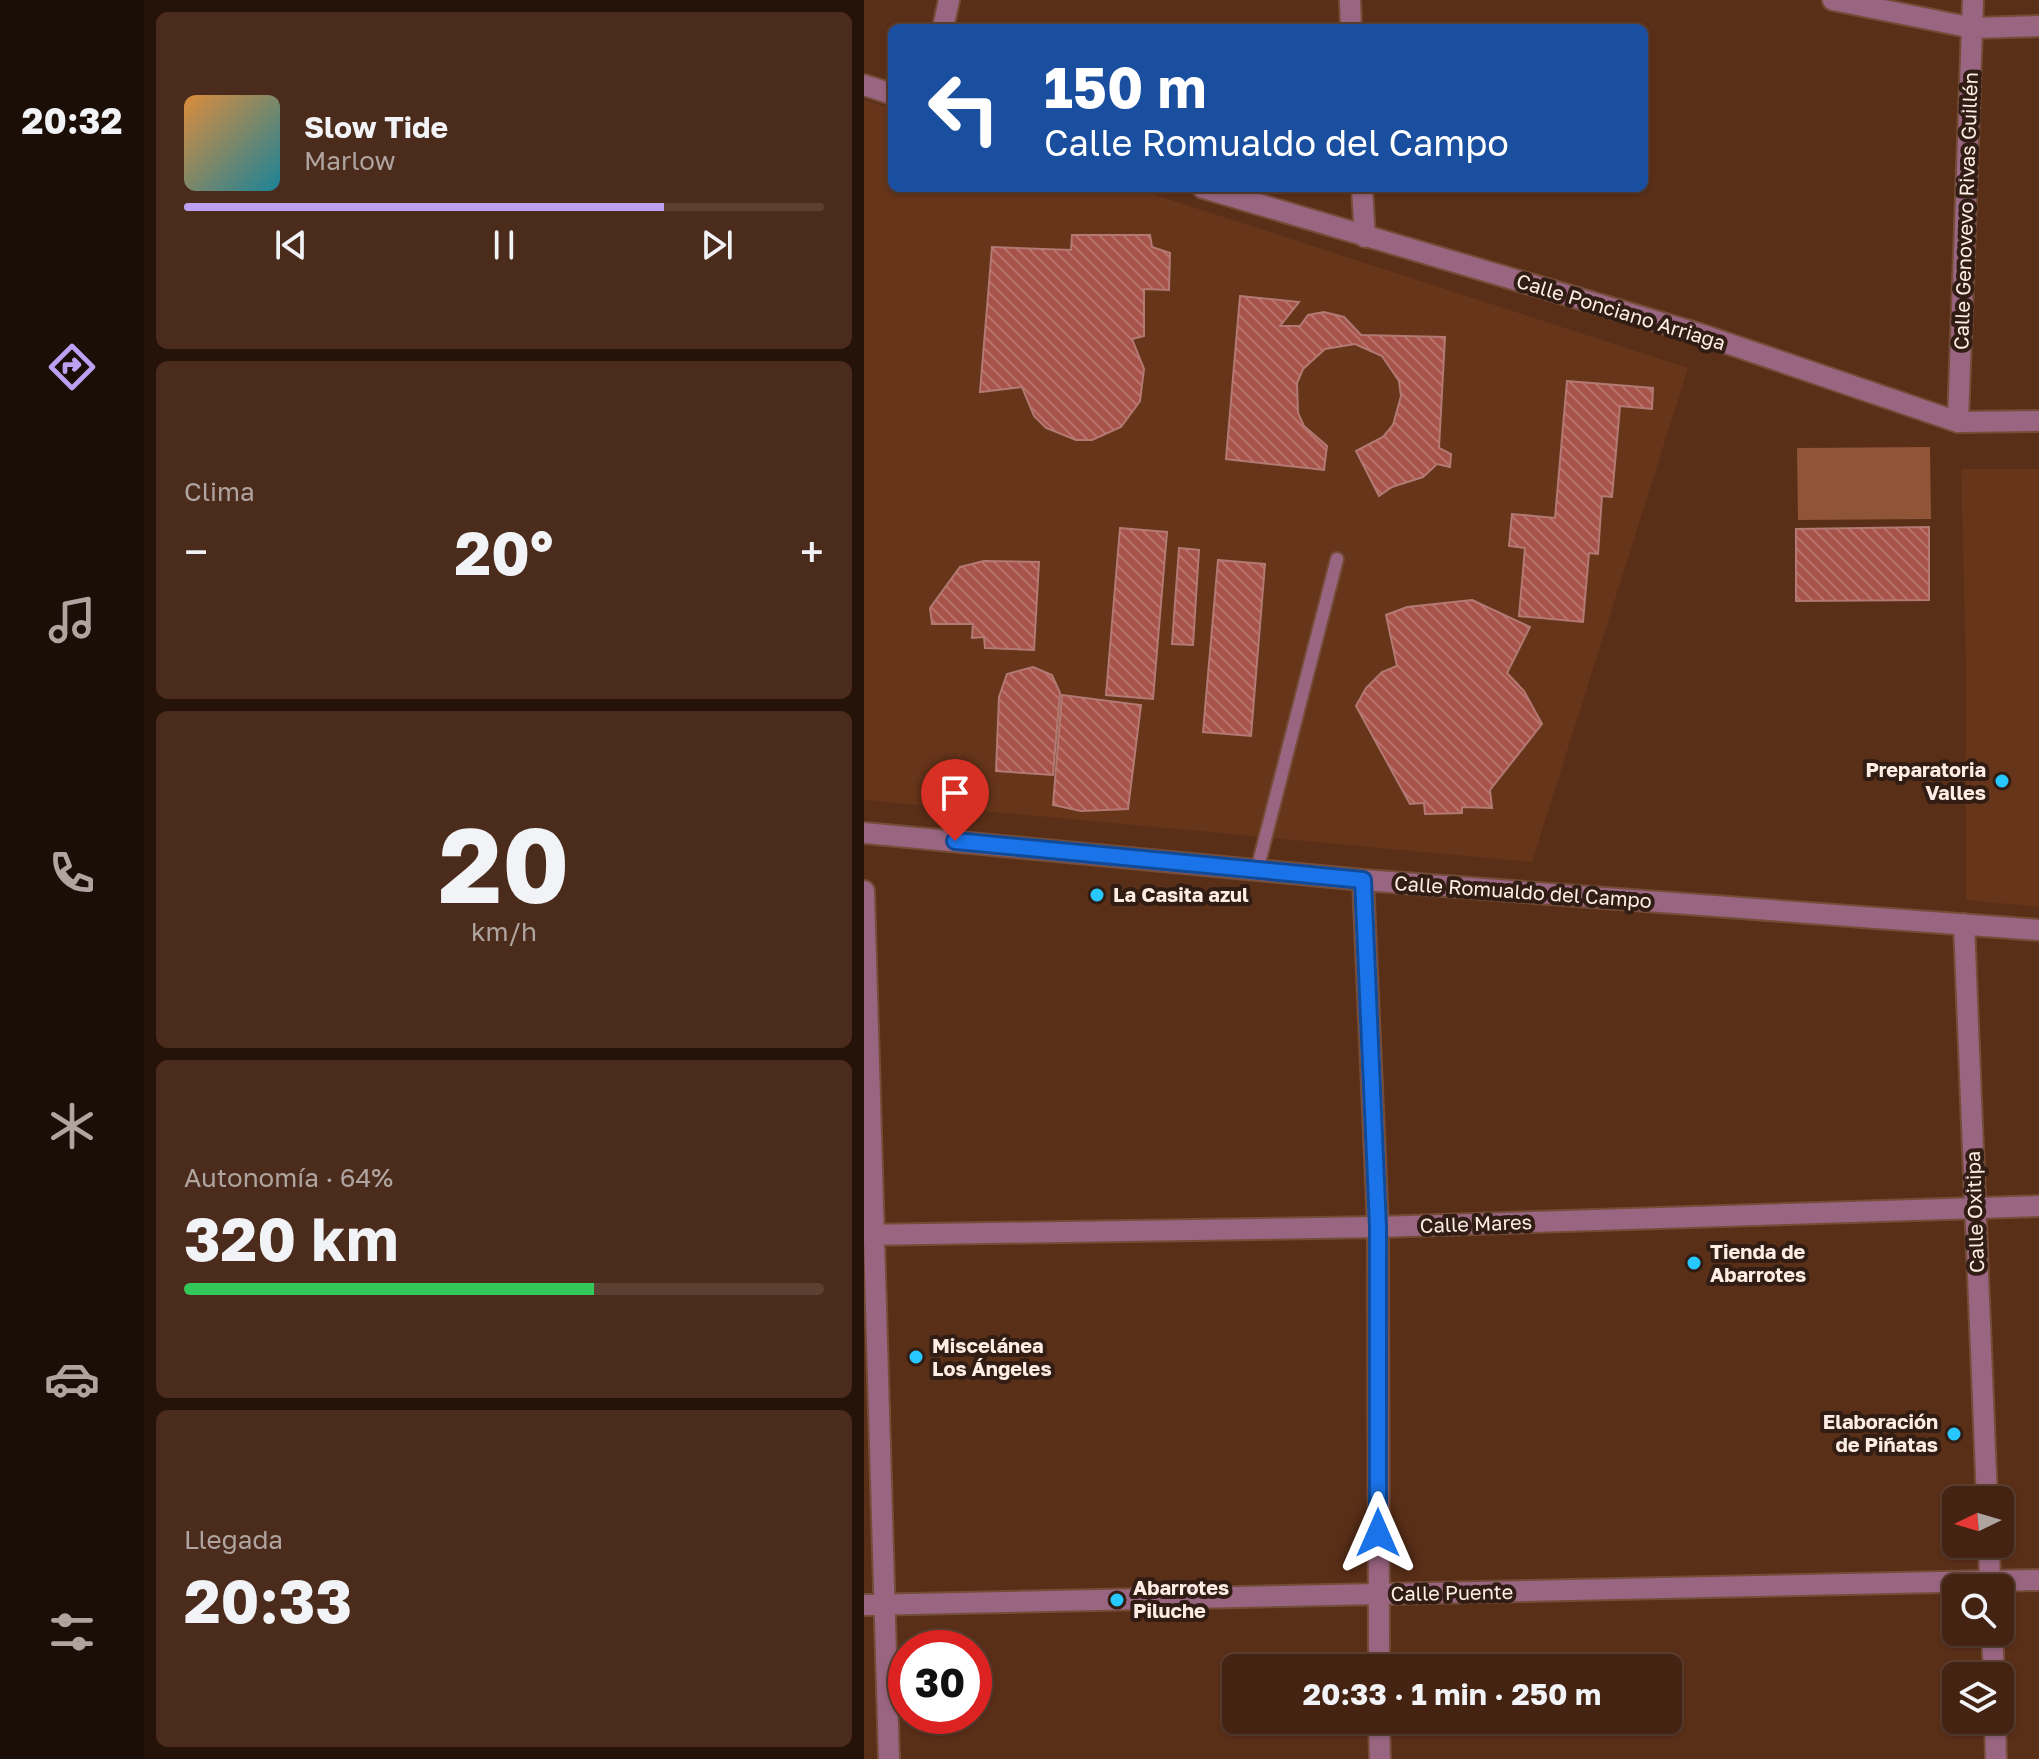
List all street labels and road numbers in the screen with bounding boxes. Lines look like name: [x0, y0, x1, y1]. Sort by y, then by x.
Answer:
street label: Calle Genovevo Rivas Guillén: [1948, 72, 1982, 350]
street label: Calle Ponciano Arriaga: [1514, 268, 1729, 354]
street label: Calle Romualdo del Campo: [1393, 870, 1653, 912]
street label: Calle Oxitipa: [1960, 1151, 1988, 1273]
street label: Calle Mares: [1419, 1209, 1533, 1237]
street label: Calle Puente: [1390, 1579, 1513, 1605]

